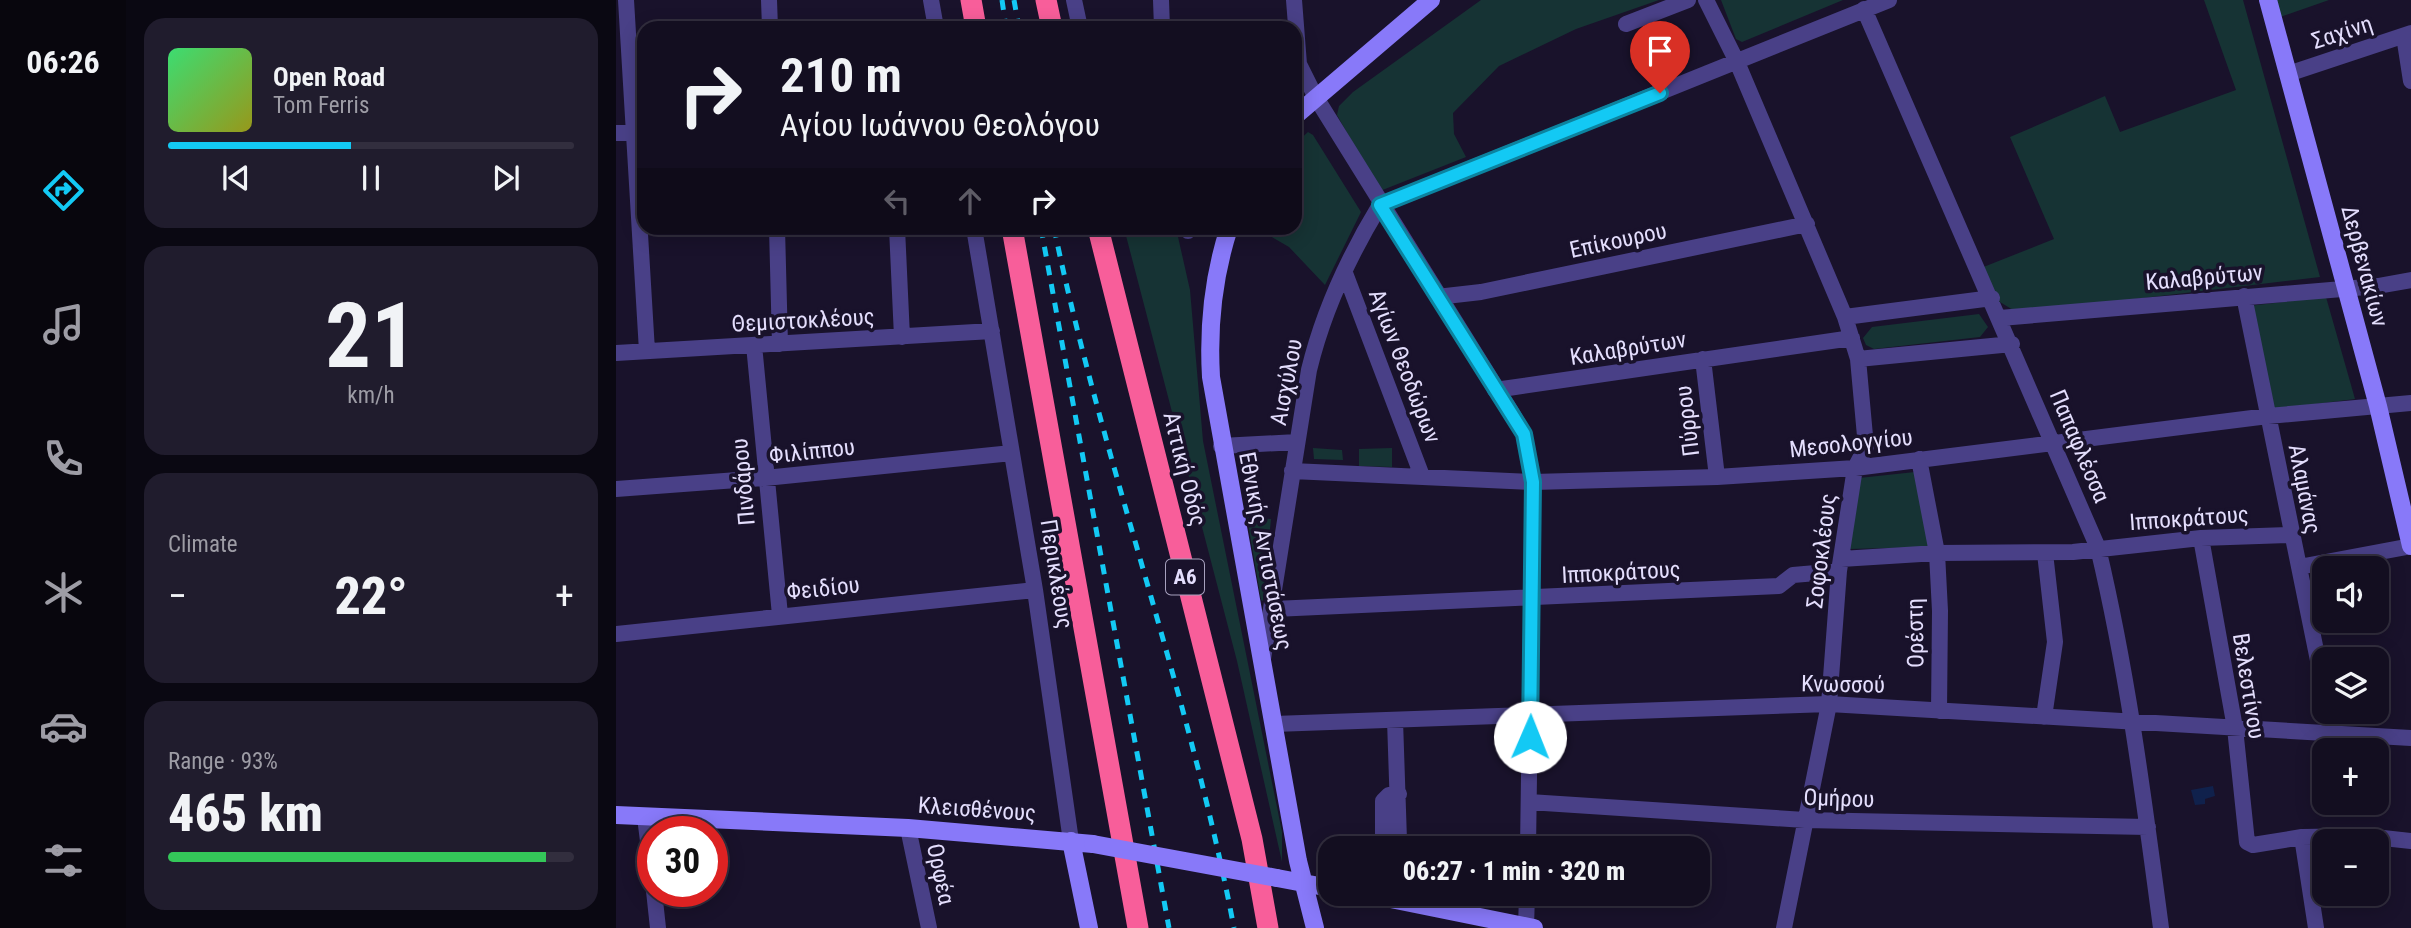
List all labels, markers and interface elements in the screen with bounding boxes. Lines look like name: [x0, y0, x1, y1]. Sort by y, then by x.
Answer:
street label: Σαχίνη: [2308, 10, 2376, 55]
pin: [1630, 21, 1690, 93]
icon: arrive: [1641, 32, 1679, 70]
text: 06:26: [26, 43, 100, 81]
text: 210 m: [780, 47, 902, 104]
icon: right: [665, 49, 756, 140]
text: Open Road: [273, 62, 385, 92]
text: Tom Ferris: [273, 92, 369, 119]
text: Αγίου Ιωάννου Θεολόγου: [780, 106, 1100, 144]
icon: previous: [217, 159, 255, 197]
icon: pause: [352, 159, 390, 197]
icon: next: [487, 159, 525, 197]
icon: directions: [39, 166, 88, 215]
icon: left: [878, 182, 916, 220]
icon: ahead: [951, 182, 989, 220]
icon: right: [1024, 182, 1062, 220]
street label: Δερβενακίων: [2335, 202, 2394, 330]
street label: Επίκουρου: [1567, 217, 1669, 264]
street label: Καλαβρύτων: [2144, 259, 2264, 296]
text: 21: [325, 283, 417, 389]
street label: Αγίων Θεοδώρων: [1363, 285, 1446, 447]
icon: music: [39, 300, 88, 349]
street label: Θεμιστοκλέους: [731, 303, 875, 338]
street label: Καλαβρύτων: [1568, 326, 1688, 371]
street label: Αισχύλου: [1265, 337, 1308, 428]
text: km/h: [347, 382, 395, 409]
street label: Πύρρου: [1670, 384, 1705, 458]
street label: Παπαφλέσσα: [2044, 386, 2115, 506]
street label: Αττική Οδός: [1157, 409, 1212, 529]
street label: Μεσολογγίου: [1788, 424, 1914, 463]
icon: phone: [39, 434, 88, 483]
street label: Φιλίππου: [768, 434, 856, 469]
street label: Πινδάρου: [726, 437, 761, 527]
street label: Αλαμάνας: [2283, 442, 2326, 536]
street label: Εθνικής Αντιστάσεως: [1233, 450, 1298, 652]
street label: Σοφοκλέους: [1801, 492, 1842, 610]
street label: Ιπποκράτους: [2129, 501, 2249, 536]
street label: Περικλέους: [1035, 518, 1078, 631]
text: Climate: [168, 531, 238, 558]
street label: Ιπποκράτους: [1561, 556, 1681, 589]
map controls: [2312, 556, 2389, 906]
button: sound: [2312, 556, 2389, 633]
road number: Α6: [1166, 560, 1204, 594]
text: 22°: [334, 566, 408, 627]
icon: climate: [39, 568, 88, 617]
street label: Φειδίου: [785, 571, 861, 606]
text: −: [168, 574, 187, 618]
text: +: [555, 574, 574, 618]
street label: Ορέστη: [1901, 598, 1930, 668]
street label: Βελεστίνου: [2227, 631, 2270, 741]
button: layers: [2312, 647, 2389, 724]
street label: Κνωσσού: [1801, 670, 1885, 699]
position arrow: [1493, 700, 1567, 774]
icon: car: [39, 702, 88, 751]
button: +: [2312, 738, 2389, 815]
text: Range · 93%: [168, 748, 278, 775]
text: 465 km: [168, 783, 323, 844]
street label: Ομήρου: [1803, 784, 1875, 813]
street label: Κλεισθένους: [917, 792, 1037, 827]
speed limit sign: 30: [637, 816, 728, 907]
button: −: [2312, 829, 2389, 906]
icon: filters: [39, 836, 88, 885]
street label: Ορφέα: [921, 841, 960, 907]
text: 06:27 · 1 min · 320 m: [1403, 856, 1625, 886]

